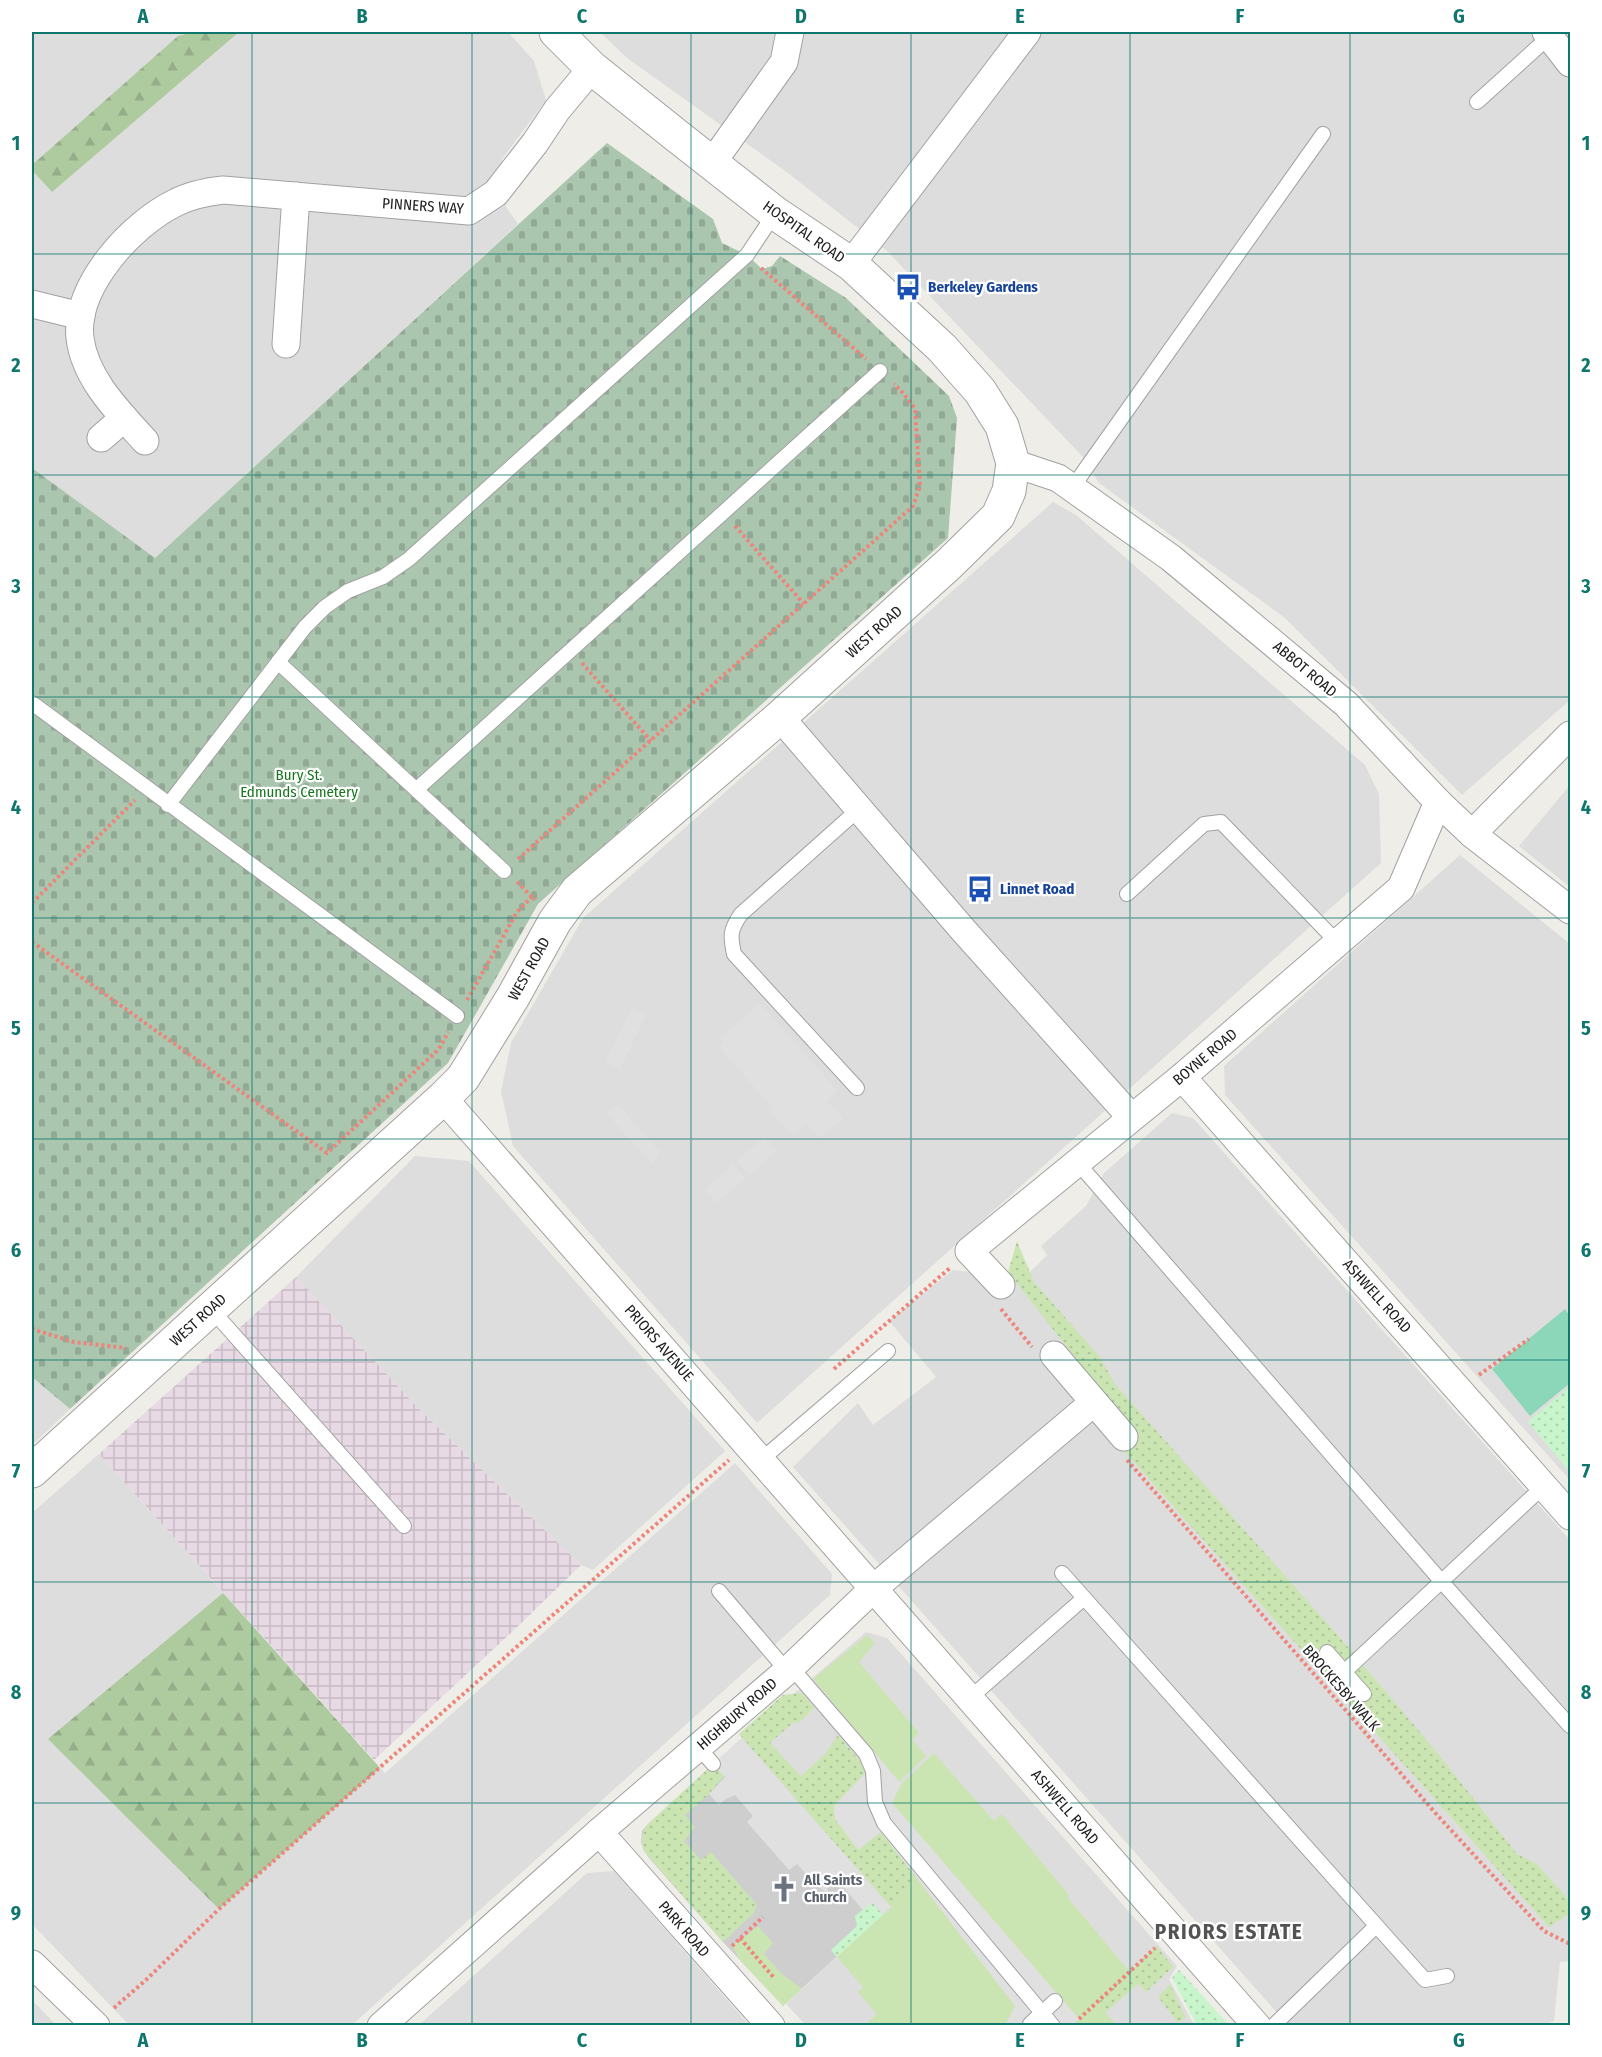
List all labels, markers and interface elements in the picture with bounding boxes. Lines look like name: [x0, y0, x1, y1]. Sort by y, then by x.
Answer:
text: A: [137, 4, 150, 28]
text: B: [356, 4, 368, 28]
text: C: [577, 4, 588, 28]
text: D: [795, 4, 807, 28]
text: E: [1015, 4, 1025, 28]
text: F: [1236, 4, 1245, 28]
text: G: [1453, 4, 1465, 28]
text: 1: [12, 131, 20, 155]
text: 1: [1582, 131, 1590, 155]
street label: PINNERS WAY: [382, 194, 465, 218]
street label: HOSPITAL ROAD: [760, 197, 848, 267]
bus stop icon: Berkeley Gardens: [893, 272, 923, 302]
place label: Berkeley Gardens: [928, 278, 1038, 296]
text: 2: [10, 353, 21, 377]
text: 2: [1580, 353, 1591, 377]
text: 3: [10, 574, 21, 598]
text: 3: [1580, 574, 1591, 598]
street label: WEST ROAD: [842, 602, 906, 662]
street label: ABBOT ROAD: [1269, 637, 1341, 701]
park label: Bury St. Edmunds Cemetery: [240, 766, 358, 801]
text: 4: [11, 795, 21, 819]
text: 4: [1581, 795, 1591, 819]
bus stop icon: Linnet Road: [965, 874, 995, 904]
place label: Linnet Road: [1000, 880, 1074, 898]
street label: WEST ROAD: [504, 934, 554, 1004]
text: 5: [11, 1016, 21, 1040]
text: 5: [1581, 1016, 1591, 1040]
street label: BOYNE ROAD: [1169, 1025, 1241, 1089]
text: 6: [11, 1238, 21, 1262]
text: 6: [1581, 1238, 1591, 1262]
street label: ASHWELL ROAD: [1339, 1255, 1415, 1337]
street label: WEST ROAD: [166, 1290, 230, 1350]
street label: PRIORS AVENUE: [621, 1301, 697, 1385]
text: 7: [12, 1459, 21, 1483]
text: 7: [1582, 1459, 1591, 1483]
street label: BROCKESBY WALK: [1299, 1641, 1383, 1735]
street label: HIGHBURY ROAD: [693, 1674, 781, 1754]
text: 8: [11, 1680, 22, 1704]
text: 8: [1581, 1680, 1592, 1704]
street label: ASHWELL ROAD: [1028, 1766, 1102, 1848]
place label: All Saints Church: [803, 1871, 863, 1906]
church icon: All Saints Church: [769, 1874, 799, 1904]
street label: PARK ROAD: [655, 1897, 713, 1961]
text: 9: [11, 1901, 21, 1925]
text: 9: [1581, 1901, 1591, 1925]
district label: PRIORS ESTATE: [1155, 1919, 1303, 1945]
text: A: [137, 2028, 150, 2052]
text: B: [356, 2028, 368, 2052]
text: C: [577, 2028, 588, 2052]
text: D: [795, 2028, 807, 2052]
text: E: [1015, 2028, 1025, 2052]
text: F: [1236, 2028, 1245, 2052]
text: G: [1453, 2028, 1465, 2052]

